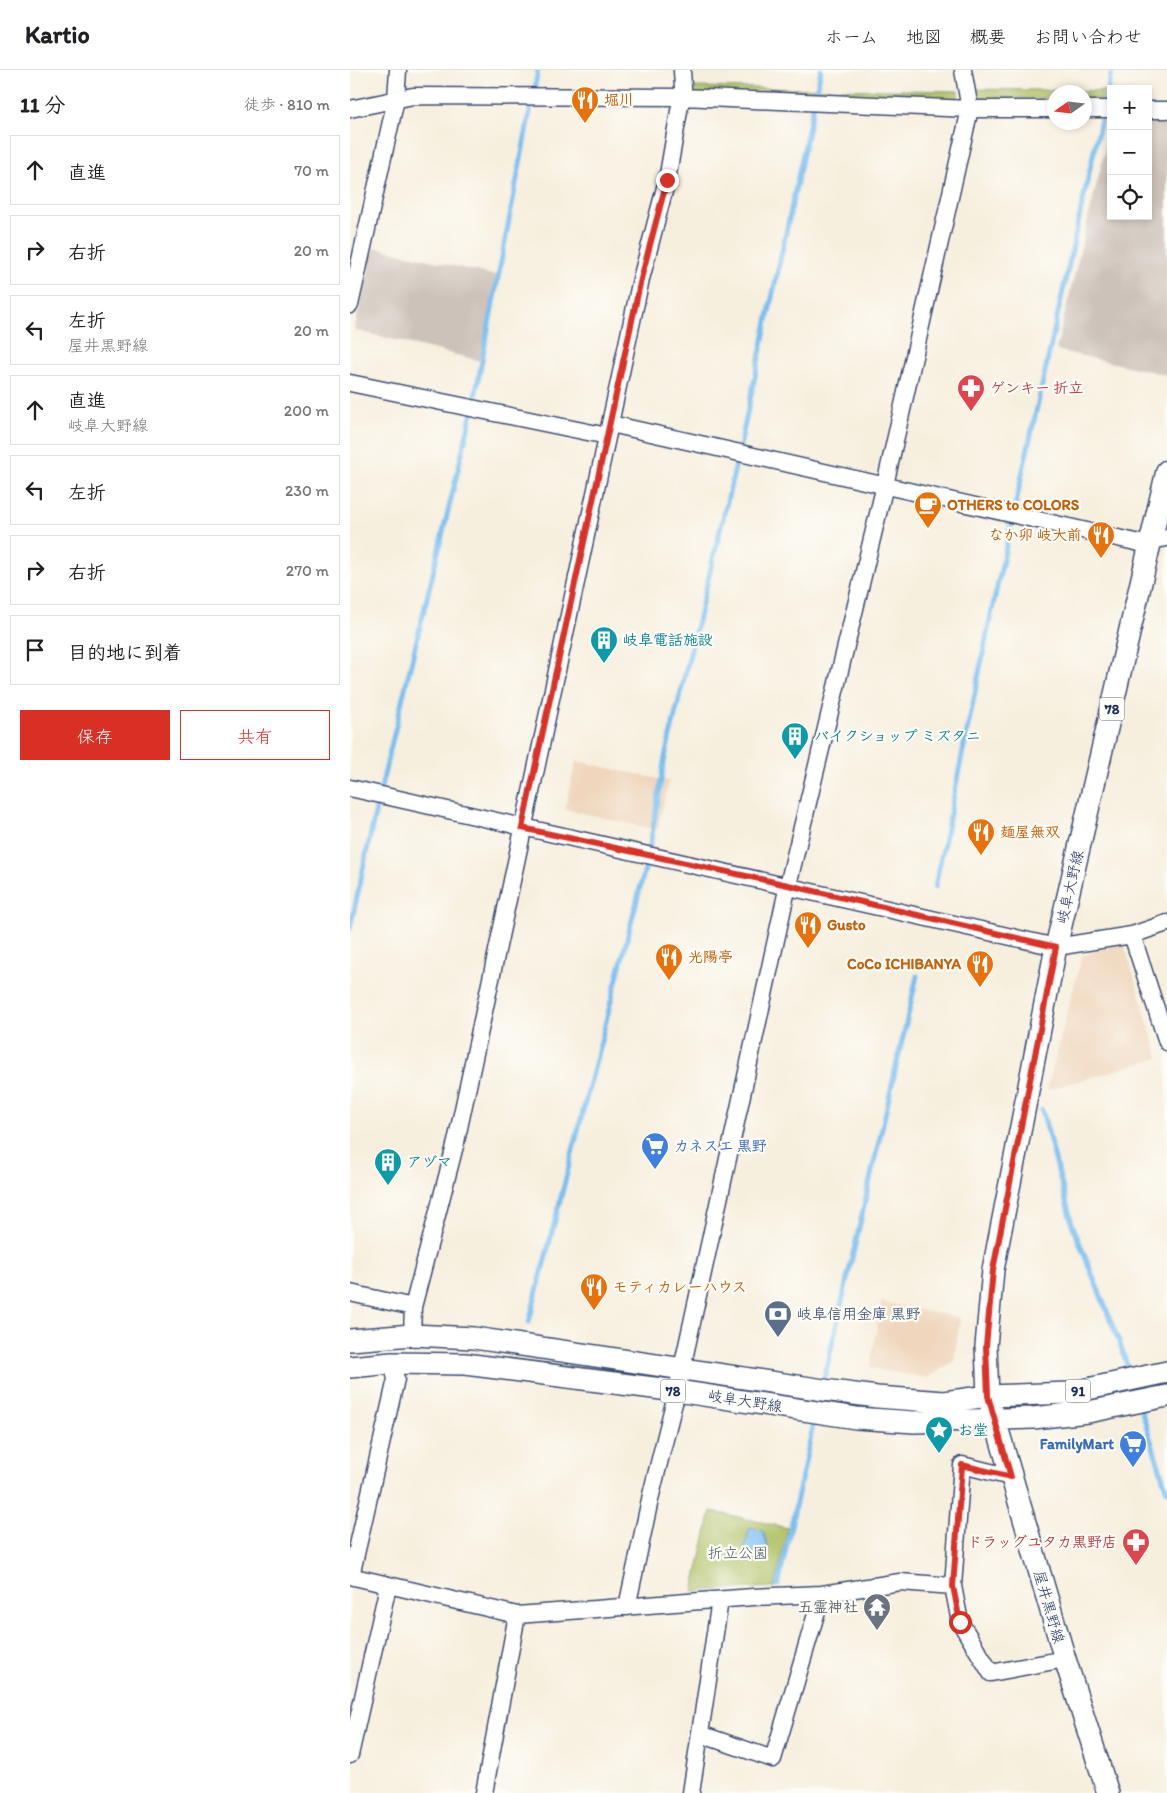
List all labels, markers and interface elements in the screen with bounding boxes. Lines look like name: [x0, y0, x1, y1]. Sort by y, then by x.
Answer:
text: Kartio: [25, 20, 90, 49]
text: ホーム: [825, 26, 878, 48]
text: 地図: [906, 26, 942, 48]
text: 概要: [970, 26, 1006, 48]
text: お問い合わせ: [1034, 26, 1142, 48]
restaurant icon: 堀川: [570, 85, 600, 124]
north arrow: [1047, 85, 1092, 130]
map controls: [1107, 85, 1152, 220]
button: +: [1107, 85, 1152, 130]
place label: 堀川: [604, 91, 634, 109]
text: 11 分: [20, 92, 65, 117]
text: 徒歩 · 810 m: [244, 95, 330, 114]
button: −: [1107, 130, 1152, 175]
icon: ahead: [21, 156, 49, 184]
text: 直進: [68, 161, 106, 184]
text: 70 m: [294, 161, 329, 180]
route end: [656, 169, 679, 192]
button: locate: [1107, 175, 1152, 220]
icon: right: [21, 236, 49, 264]
text: 右折: [68, 241, 106, 264]
text: 20 m: [294, 241, 329, 260]
text: 左折: [68, 309, 106, 332]
icon: left: [21, 316, 49, 344]
text: 20 m: [294, 321, 329, 340]
text: 屋井黒野線: [68, 336, 148, 355]
pharmacy icon: ゲンキー 折立: [956, 373, 986, 412]
place label: ゲンキー 折立: [990, 379, 1083, 397]
text: 直進: [68, 389, 106, 412]
icon: ahead: [21, 396, 49, 424]
text: 200 m: [284, 401, 329, 420]
text: 岐阜大野線: [68, 416, 148, 435]
icon: left: [21, 476, 49, 504]
text: 左折: [68, 481, 106, 504]
text: 230 m: [285, 481, 329, 500]
cafe icon: OTHERS to COLORS: [913, 490, 943, 529]
place label: OTHERS to COLORS: [947, 496, 1080, 514]
restaurant icon: なか卯 岐大前: [1086, 520, 1116, 559]
place label: なか卯 岐大前: [989, 526, 1082, 544]
icon: right: [21, 556, 49, 584]
text: 右折: [68, 561, 106, 584]
text: 270 m: [286, 561, 329, 580]
building icon: 岐阜電話施設: [589, 625, 619, 664]
place label: 岐阜電話施設: [623, 631, 713, 649]
icon: arrive: [21, 636, 49, 664]
text: 目的地に到着: [68, 641, 182, 664]
road number: 78: [1100, 698, 1124, 720]
button: 保存: [20, 710, 170, 760]
button: 共有: [180, 710, 330, 760]
building icon: バイクショップ ミズタニ: [780, 721, 810, 760]
place label: バイクショップ ミズタニ: [814, 727, 981, 745]
restaurant icon: 麺屋無双: [966, 817, 996, 856]
place label: 麺屋無双: [1000, 823, 1060, 841]
street label: 岐阜大野線: [1053, 848, 1087, 926]
restaurant icon: Gusto: [793, 910, 823, 949]
place label: Gusto: [827, 916, 866, 934]
restaurant icon: 光陽亭: [654, 942, 684, 981]
place label: 光陽亭: [688, 948, 733, 966]
restaurant icon: CoCo ICHIBANYA: [965, 949, 995, 988]
place label: CoCo ICHIBANYA: [847, 955, 961, 973]
supermarket icon: カネスエ 黒野: [640, 1131, 670, 1170]
place label: カネスエ 黒野: [674, 1137, 767, 1155]
building icon: アヅマ: [373, 1147, 403, 1186]
place label: アヅマ: [407, 1153, 452, 1171]
restaurant icon: モティカレーハウス: [579, 1272, 609, 1311]
place label: モティカレーハウス: [613, 1278, 747, 1296]
bank icon: 岐阜信用金庫 黒野: [763, 1299, 793, 1338]
place label: 岐阜信用金庫 黒野: [797, 1305, 920, 1323]
road number: 78: [660, 1380, 686, 1402]
road number: 91: [1066, 1380, 1090, 1402]
street label: 岐阜大野線: [707, 1386, 783, 1416]
place icon: お堂: [924, 1415, 954, 1454]
place label: お堂: [958, 1421, 988, 1439]
supermarket icon: FamilyMart: [1118, 1429, 1148, 1468]
place label: FamilyMart: [1040, 1435, 1114, 1454]
pharmacy icon: ドラッグユタカ黒野店: [1121, 1527, 1151, 1566]
place label: ドラッグユタカ黒野店: [967, 1533, 1117, 1551]
park label: 折立公園: [708, 1544, 768, 1562]
street label: 屋井黒野線: [1030, 1568, 1068, 1646]
temple icon: 五霊神社: [862, 1592, 892, 1631]
place label: 五霊神社: [798, 1598, 858, 1616]
route start: [949, 1611, 972, 1634]

